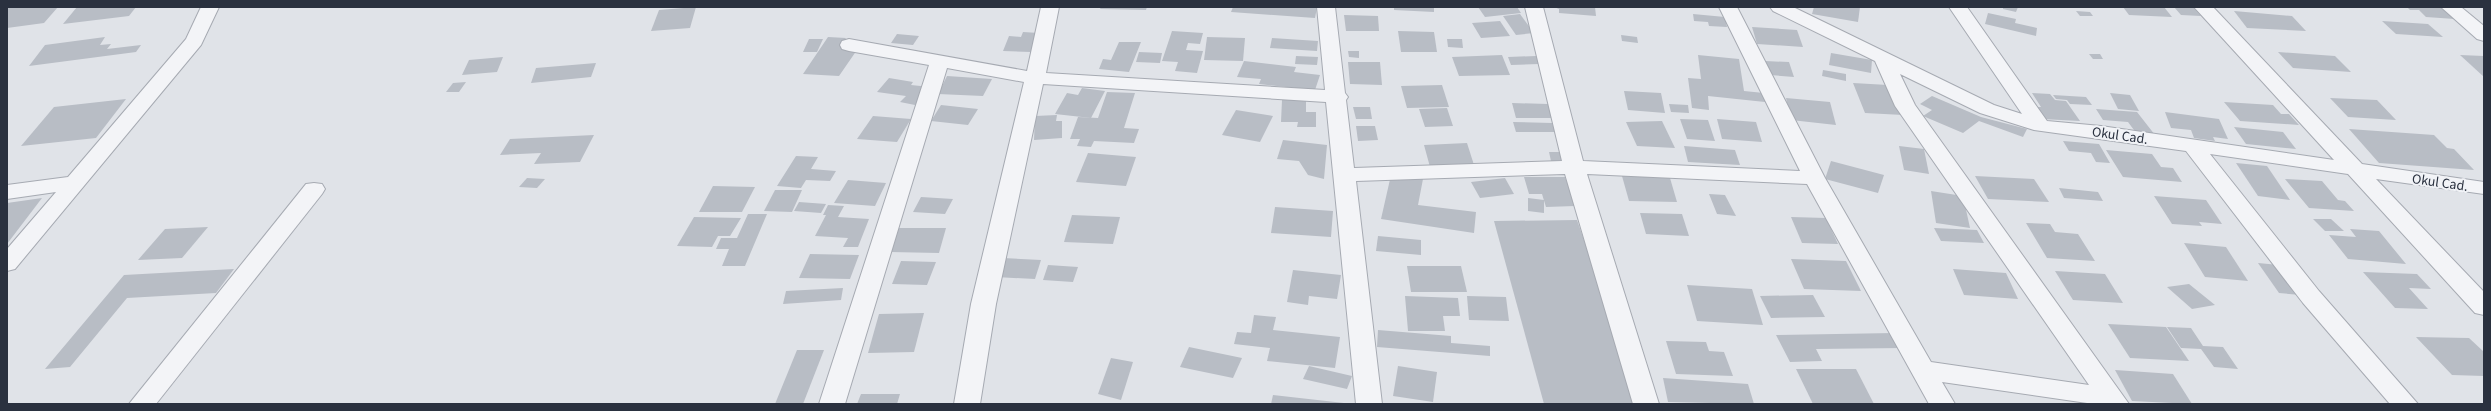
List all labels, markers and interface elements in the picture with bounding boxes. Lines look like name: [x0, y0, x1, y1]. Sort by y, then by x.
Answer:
street label: Okul Cad.: [2091, 122, 2149, 150]
street label: Okul Cad.: [2411, 169, 2469, 197]

